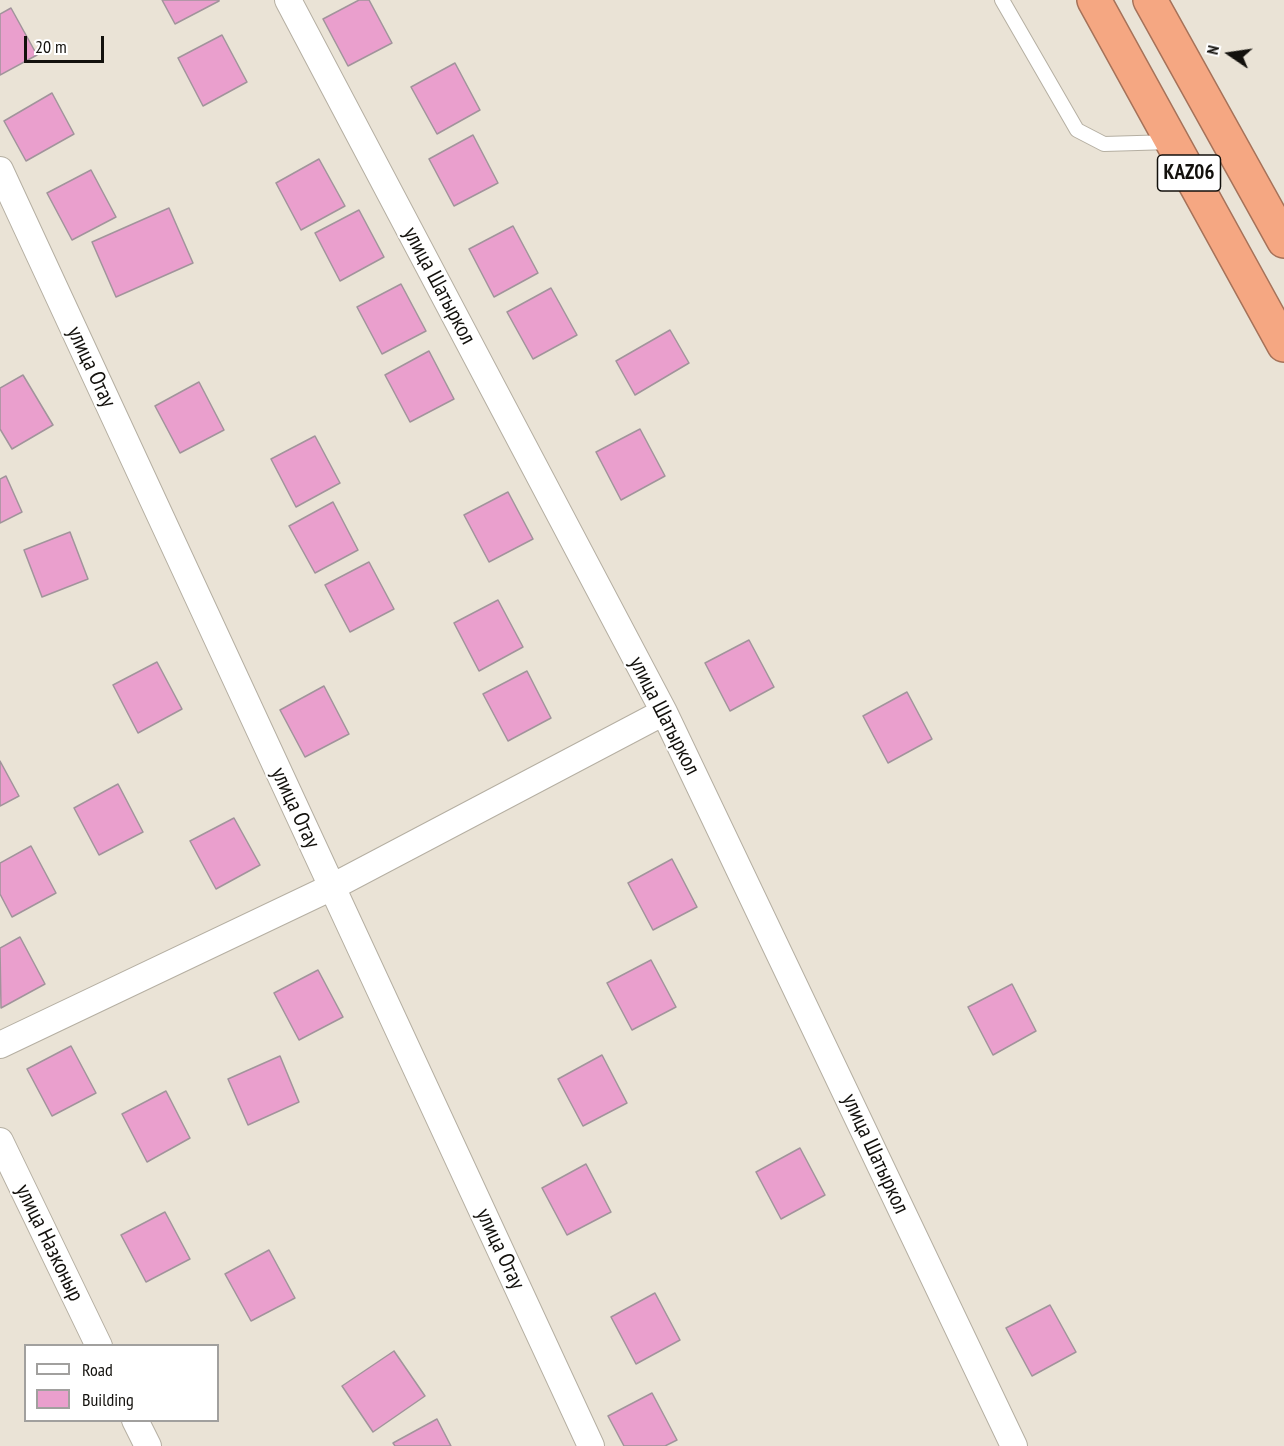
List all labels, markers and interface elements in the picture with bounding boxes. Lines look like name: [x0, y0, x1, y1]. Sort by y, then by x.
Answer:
scale bar: [27, 24, 106, 62]
north arrow: [1200, 24, 1260, 84]
text: 20 m: [35, 35, 67, 58]
text: N: [1202, 43, 1223, 56]
road number: KАZ06: [1158, 155, 1220, 191]
street label: улица Шатыркол: [397, 223, 481, 349]
street label: улица Отау: [61, 322, 121, 412]
street label: улица Шатыркол: [623, 652, 705, 780]
street label: улица Отау: [265, 763, 325, 853]
street label: улица Шатыркол: [836, 1090, 914, 1218]
street label: улица Назконыр: [9, 1180, 89, 1306]
street label: улица Отау: [470, 1204, 530, 1294]
legend: [24, 1344, 219, 1422]
text: Road: [82, 1358, 113, 1381]
text: Building: [82, 1388, 134, 1411]

